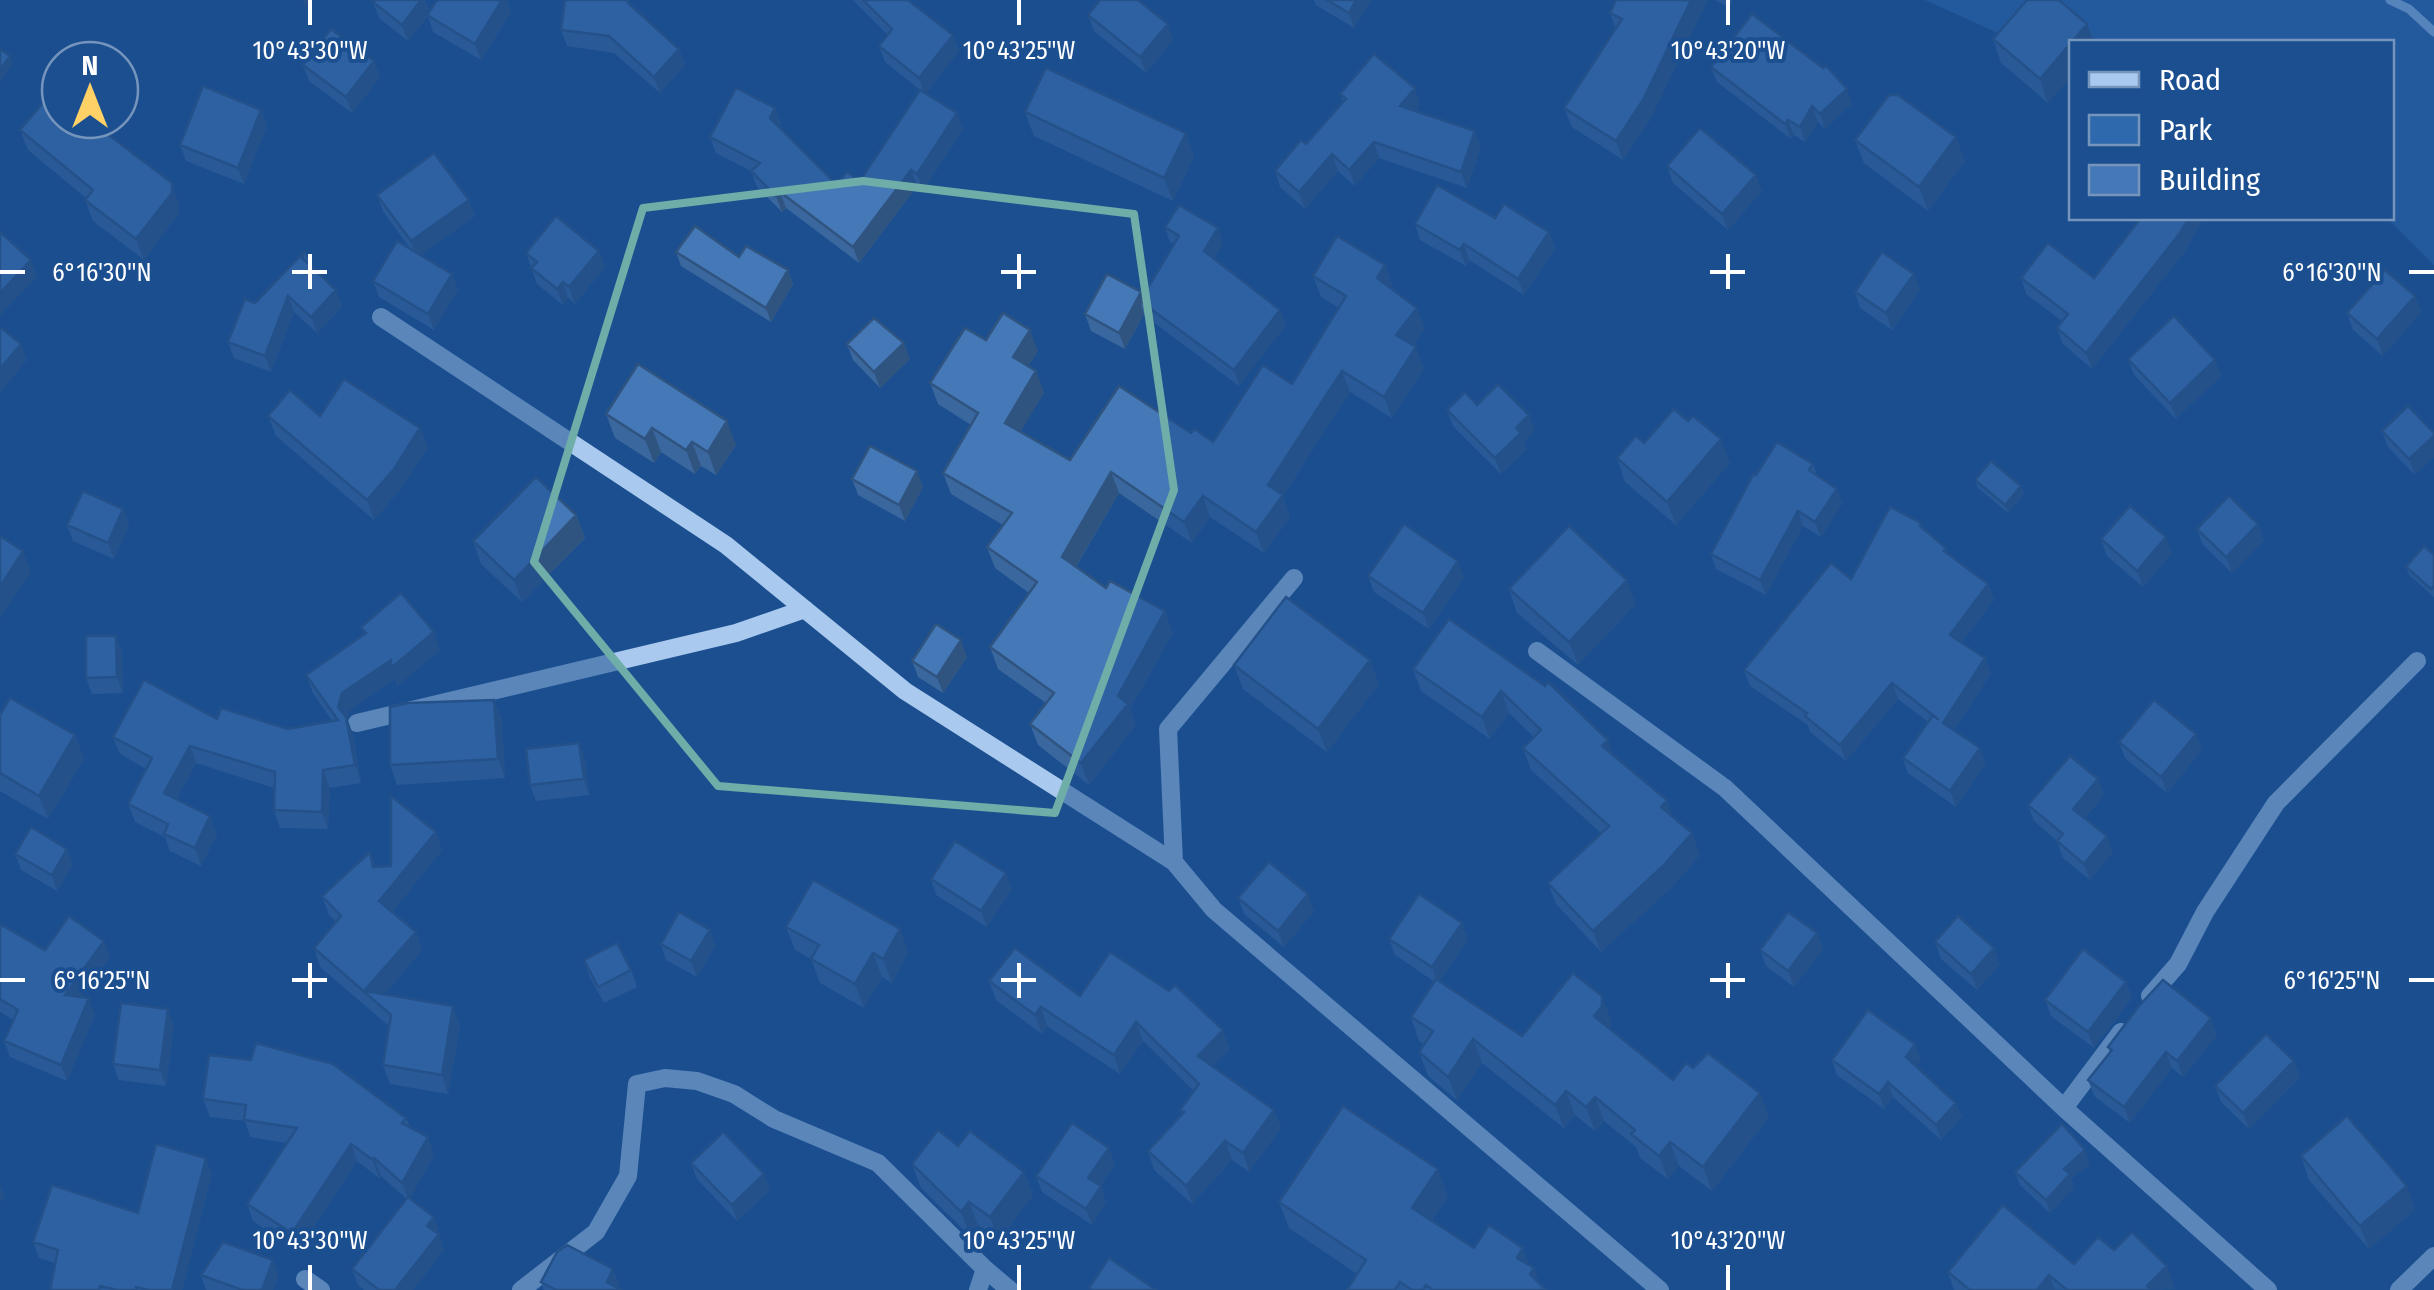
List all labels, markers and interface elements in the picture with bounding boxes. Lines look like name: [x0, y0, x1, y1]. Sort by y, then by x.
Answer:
text: 10°43'30"W: [253, 36, 368, 66]
text: 10°43'25"W: [963, 36, 1076, 66]
text: 10°43'20"W: [1671, 36, 1786, 66]
north arrow: [40, 40, 140, 140]
legend: [2069, 40, 2394, 220]
text: N: [82, 49, 98, 82]
text: Road: [2159, 62, 2221, 98]
text: Park: [2159, 112, 2212, 148]
text: Building: [2159, 162, 2261, 198]
text: 6°16'30"N: [52, 258, 152, 288]
text: 6°16'30"N: [2282, 258, 2382, 288]
text: 6°16'25"N: [54, 966, 150, 996]
text: 6°16'25"N: [2284, 966, 2380, 996]
text: 10°43'30"W: [253, 1226, 368, 1256]
text: 10°43'25"W: [963, 1226, 1076, 1256]
text: 10°43'20"W: [1671, 1226, 1786, 1256]

